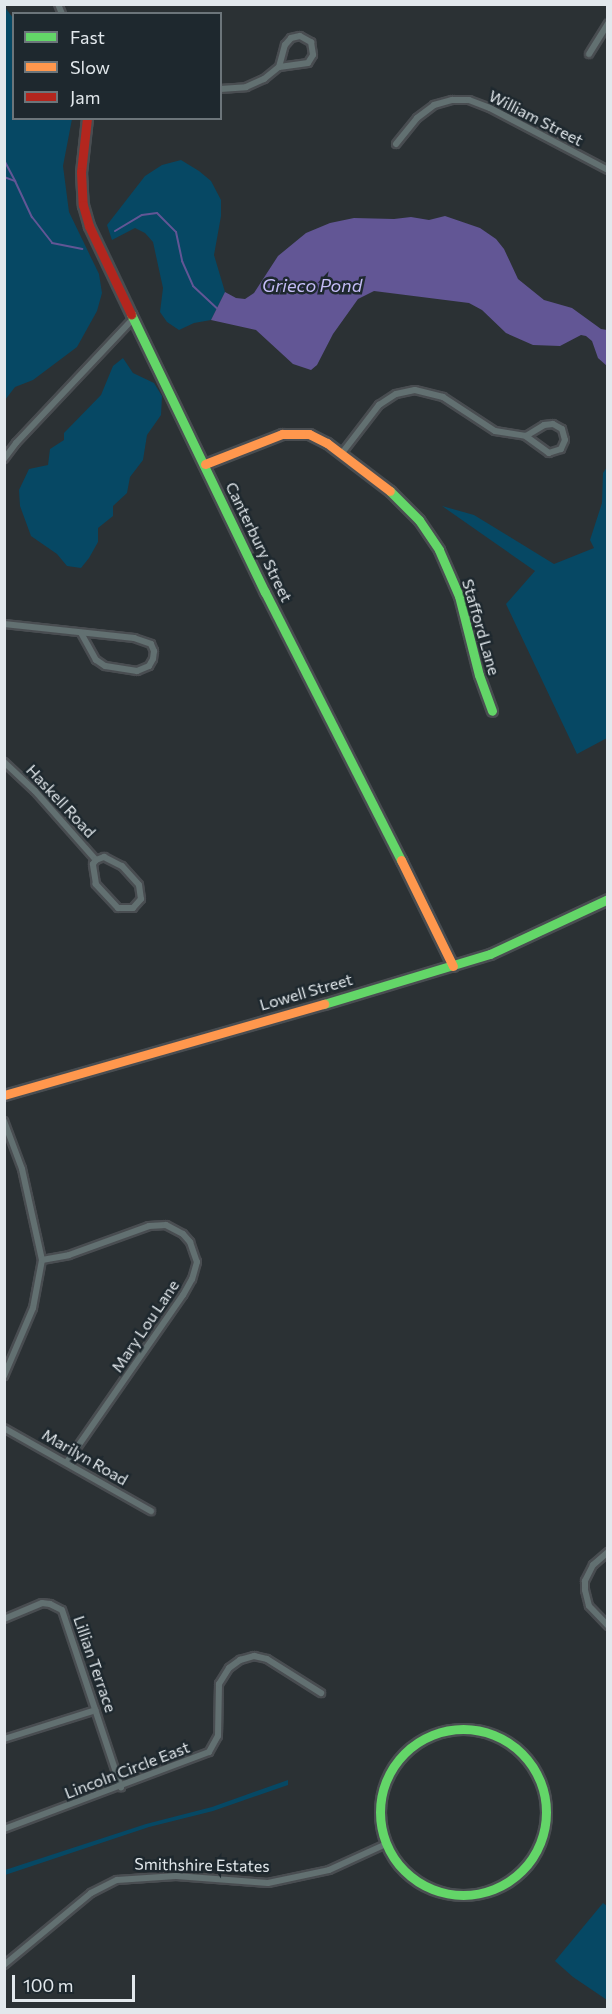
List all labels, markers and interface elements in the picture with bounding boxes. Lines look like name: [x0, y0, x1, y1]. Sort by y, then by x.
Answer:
legend: [12, 12, 222, 120]
text: Fast: [70, 26, 105, 48]
text: Slow: [70, 56, 110, 78]
text: Jam: [70, 86, 100, 108]
street label: William Street: [486, 86, 586, 150]
water label: Grieco Pond: [262, 274, 362, 296]
street label: Canterbury Street: [222, 479, 296, 605]
street label: Stafford Lane: [458, 577, 504, 677]
street label: Haskell Road: [22, 760, 100, 842]
street label: Lowell Street: [257, 970, 355, 1014]
street label: Mary Lou Lane: [107, 1276, 183, 1376]
street label: Marilyn Road: [39, 1425, 131, 1489]
street label: Lillian Terrace: [69, 1613, 121, 1715]
street label: Lincoln Circle East: [62, 1737, 192, 1803]
street label: Smithshire Estates: [134, 1854, 270, 1876]
scale bar: [15, 1963, 138, 2001]
text: 100 m: [23, 1974, 73, 1996]

